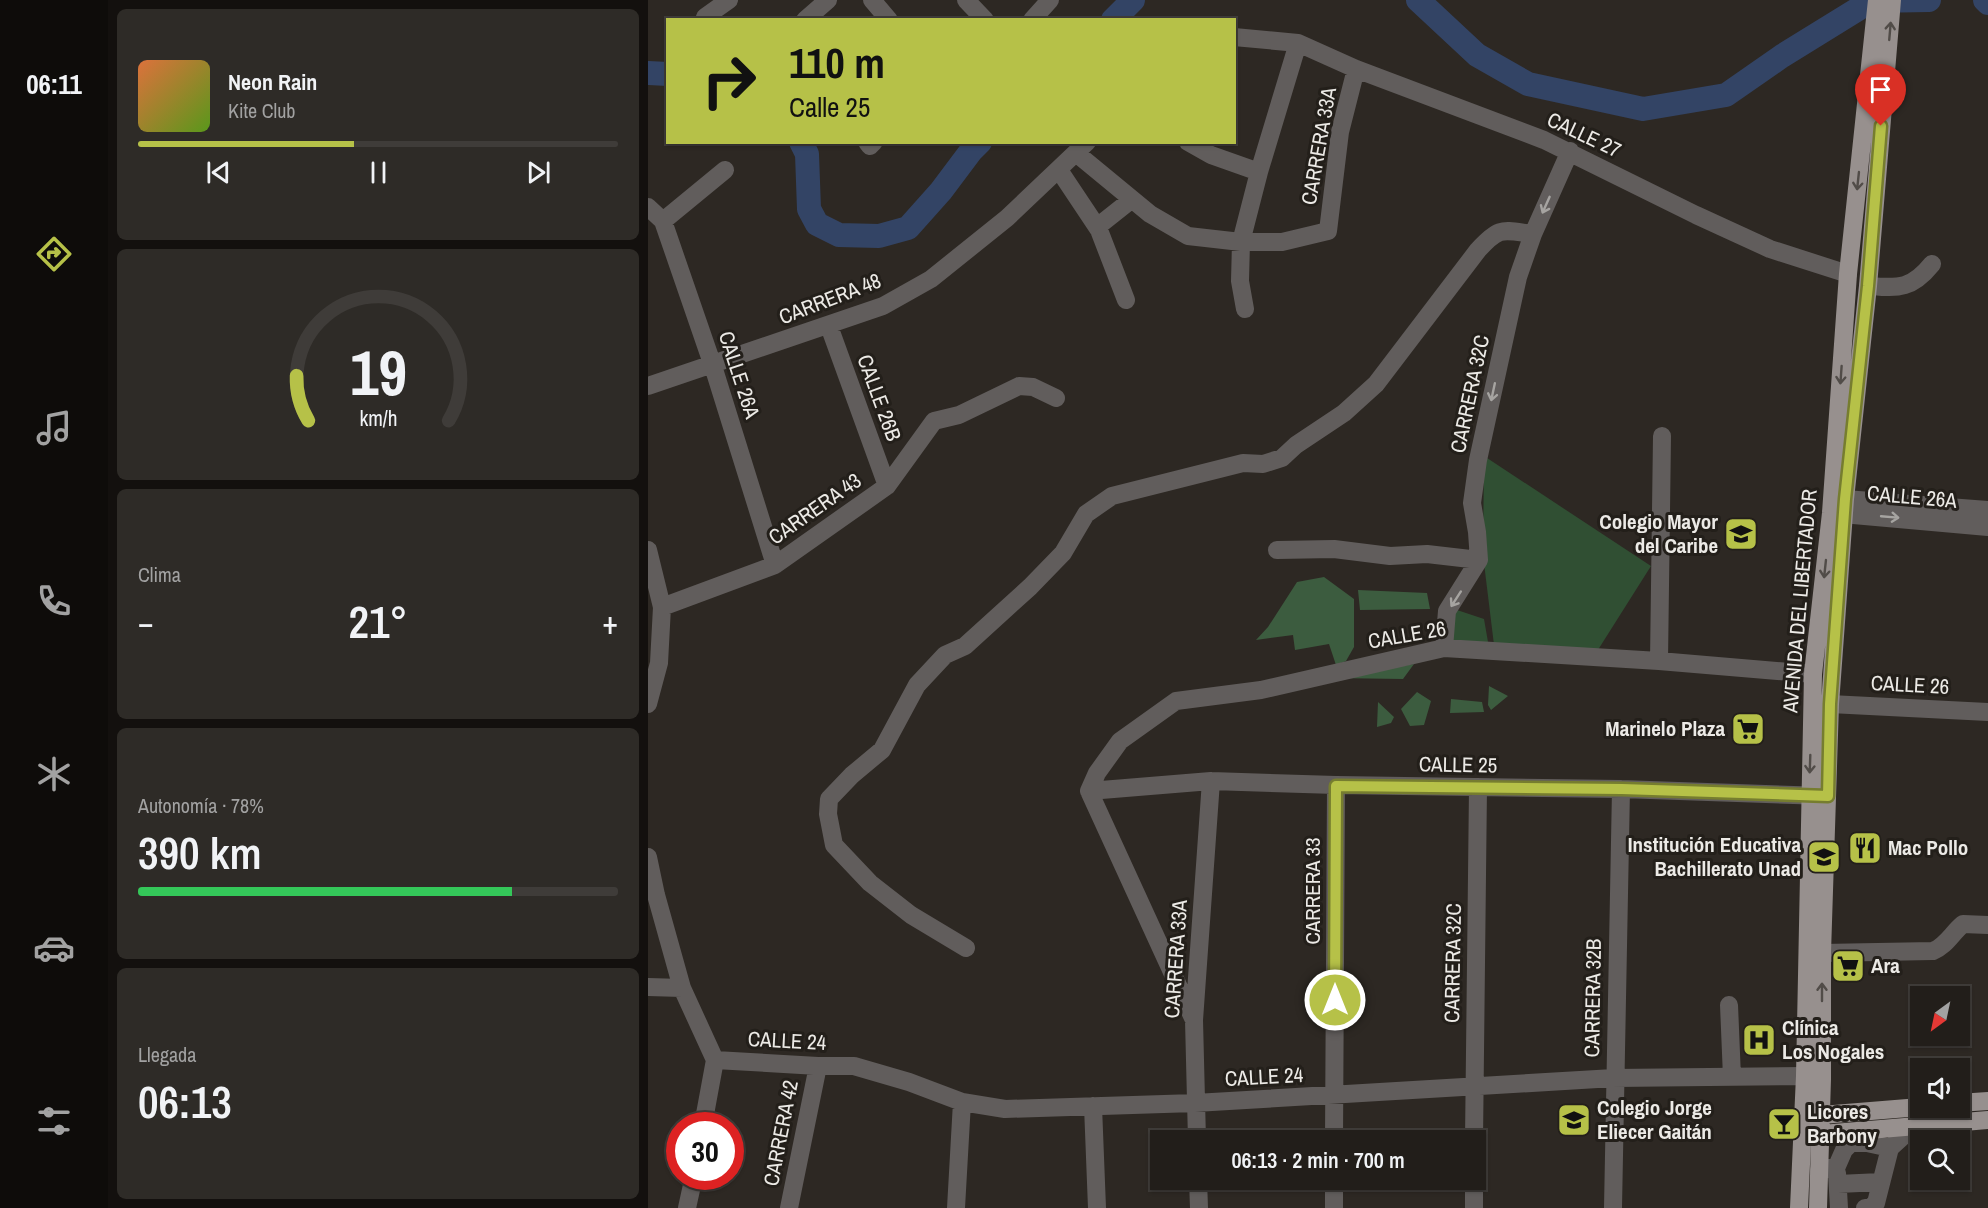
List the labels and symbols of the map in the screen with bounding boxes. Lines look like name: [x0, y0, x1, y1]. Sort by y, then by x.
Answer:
one-way arrow: [1885, 21, 1896, 41]
pin: [1855, 64, 1906, 126]
street label: CARRERA 33A: [1294, 84, 1343, 207]
street label: CALLE 27: [1543, 105, 1626, 164]
one-way arrow: [1852, 170, 1863, 190]
one-way arrow: [1540, 195, 1552, 213]
street label: CARRERA 48: [775, 266, 885, 331]
street label: CALLE 26A: [712, 328, 767, 423]
street label: CARRERA 32C: [1443, 332, 1496, 455]
street label: CALLE 26B: [850, 351, 908, 445]
one-way arrow: [1835, 365, 1846, 385]
one-way arrow: [1487, 381, 1498, 401]
street label: CARRERA 43: [762, 466, 867, 551]
street label: CALLE 26A: [1866, 478, 1959, 515]
street label: AVENIDA DEL LIBERTADOR: [1775, 488, 1824, 715]
place label: Colegio Mayor del Caribe: [1599, 507, 1718, 560]
one-way arrow: [1879, 512, 1899, 523]
school or university icon: Colegio Mayor del Caribe: [1723, 516, 1759, 552]
one-way arrow: [1819, 559, 1830, 579]
one-way arrow: [1449, 590, 1462, 607]
street label: CALLE 26: [1366, 613, 1448, 656]
street label: CALLE 26: [1870, 668, 1950, 701]
supermarket icon: Marinelo Plaza: [1730, 711, 1766, 747]
place label: Marinelo Plaza: [1605, 714, 1725, 743]
street label: CALLE 25: [1419, 749, 1498, 780]
one-way arrow: [1805, 753, 1816, 773]
place label: Institución Educativa Bachillerato Unad: [1628, 830, 1801, 883]
restaurant icon: Mac Pollo: [1847, 830, 1883, 866]
place label: Mac Pollo: [1888, 833, 1968, 862]
street label: CARRERA 33: [1298, 837, 1327, 945]
school or university icon: Institución Educativa Bachillerato Unad: [1806, 839, 1842, 875]
street label: CARRERA 33A: [1157, 898, 1194, 1019]
street label: CARRERA 32C: [1437, 903, 1468, 1023]
street label: CARRERA 32B: [1577, 938, 1608, 1058]
supermarket icon: Ara: [1830, 948, 1866, 984]
place label: Ara: [1871, 951, 1900, 980]
position arrow: [1303, 968, 1367, 1032]
one-way arrow: [1816, 983, 1828, 1003]
north arrow: [1910, 986, 1970, 1046]
place label: Clínica Los Nogales: [1782, 1013, 1884, 1066]
hospital icon: Clínica Los Nogales: [1741, 1022, 1777, 1058]
street label: CALLE 24: [747, 1024, 827, 1057]
street label: CALLE 24: [1224, 1060, 1304, 1093]
street label: CARRERA 42: [756, 1078, 805, 1188]
place label: Colegio Jorge Eliecer Gaitán: [1597, 1093, 1712, 1146]
place label: Licores Barbony: [1807, 1097, 1877, 1150]
school or university icon: Colegio Jorge Eliecer Gaitán: [1556, 1102, 1592, 1138]
bar icon: Licores Barbony: [1766, 1106, 1802, 1142]
speed limit sign: 30: [666, 1112, 744, 1190]

